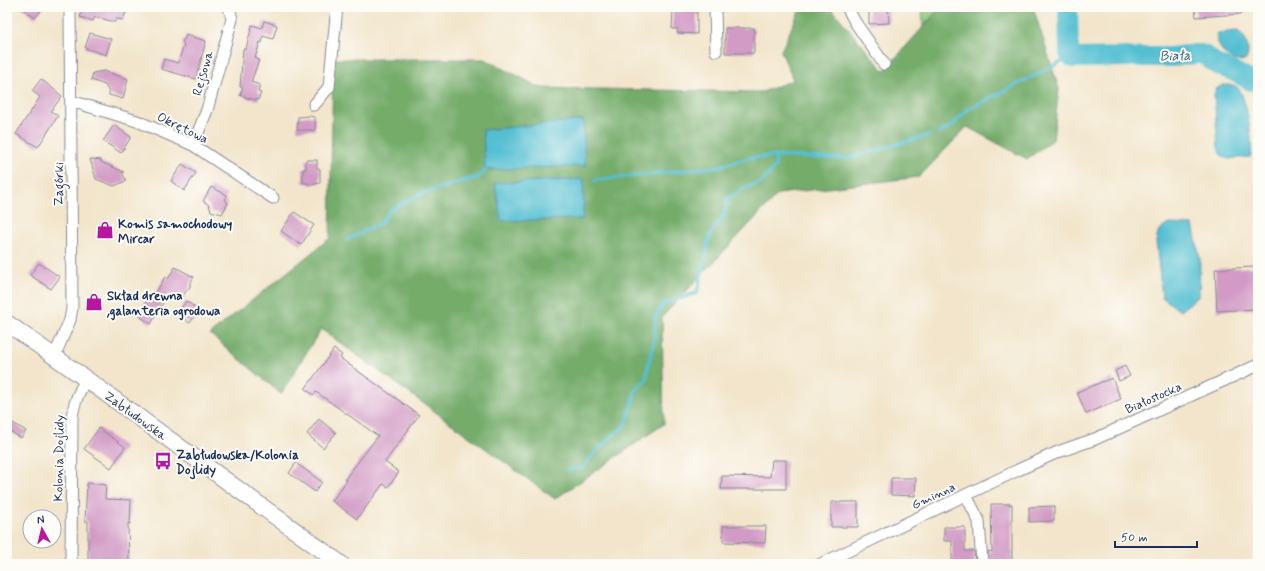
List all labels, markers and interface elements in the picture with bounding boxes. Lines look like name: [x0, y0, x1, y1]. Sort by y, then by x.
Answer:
water label: Biała: [1159, 46, 1191, 66]
street label: Rejsowa: [189, 49, 218, 98]
street label: Okrętowa: [154, 109, 211, 148]
street label: Zagórki: [51, 162, 70, 206]
place label: Komis samochodowy Mircar: [118, 216, 232, 248]
shop icon: Komis samochodowy Mircar: [95, 220, 115, 240]
place label: Skład drewna ,galanteria ogrodowa: [107, 288, 220, 321]
shop icon: Skład drewna ,galanteria ogrodowa: [84, 292, 104, 312]
street label: Białostocka: [1123, 378, 1185, 418]
street label: Zabłudowska: [100, 388, 170, 445]
street label: Kolonia Dojlidy: [50, 414, 69, 501]
place label: Zabłudowska/Kolonia Dojlidy: [176, 447, 299, 480]
bus stop icon: Zabłudowska/Kolonia Dojlidy: [153, 451, 173, 471]
street label: Gminna: [909, 479, 958, 514]
north arrow: [22, 509, 62, 549]
text: N: [36, 513, 45, 528]
scale bar: [1115, 523, 1197, 549]
text: 50 m: [1121, 530, 1148, 546]

